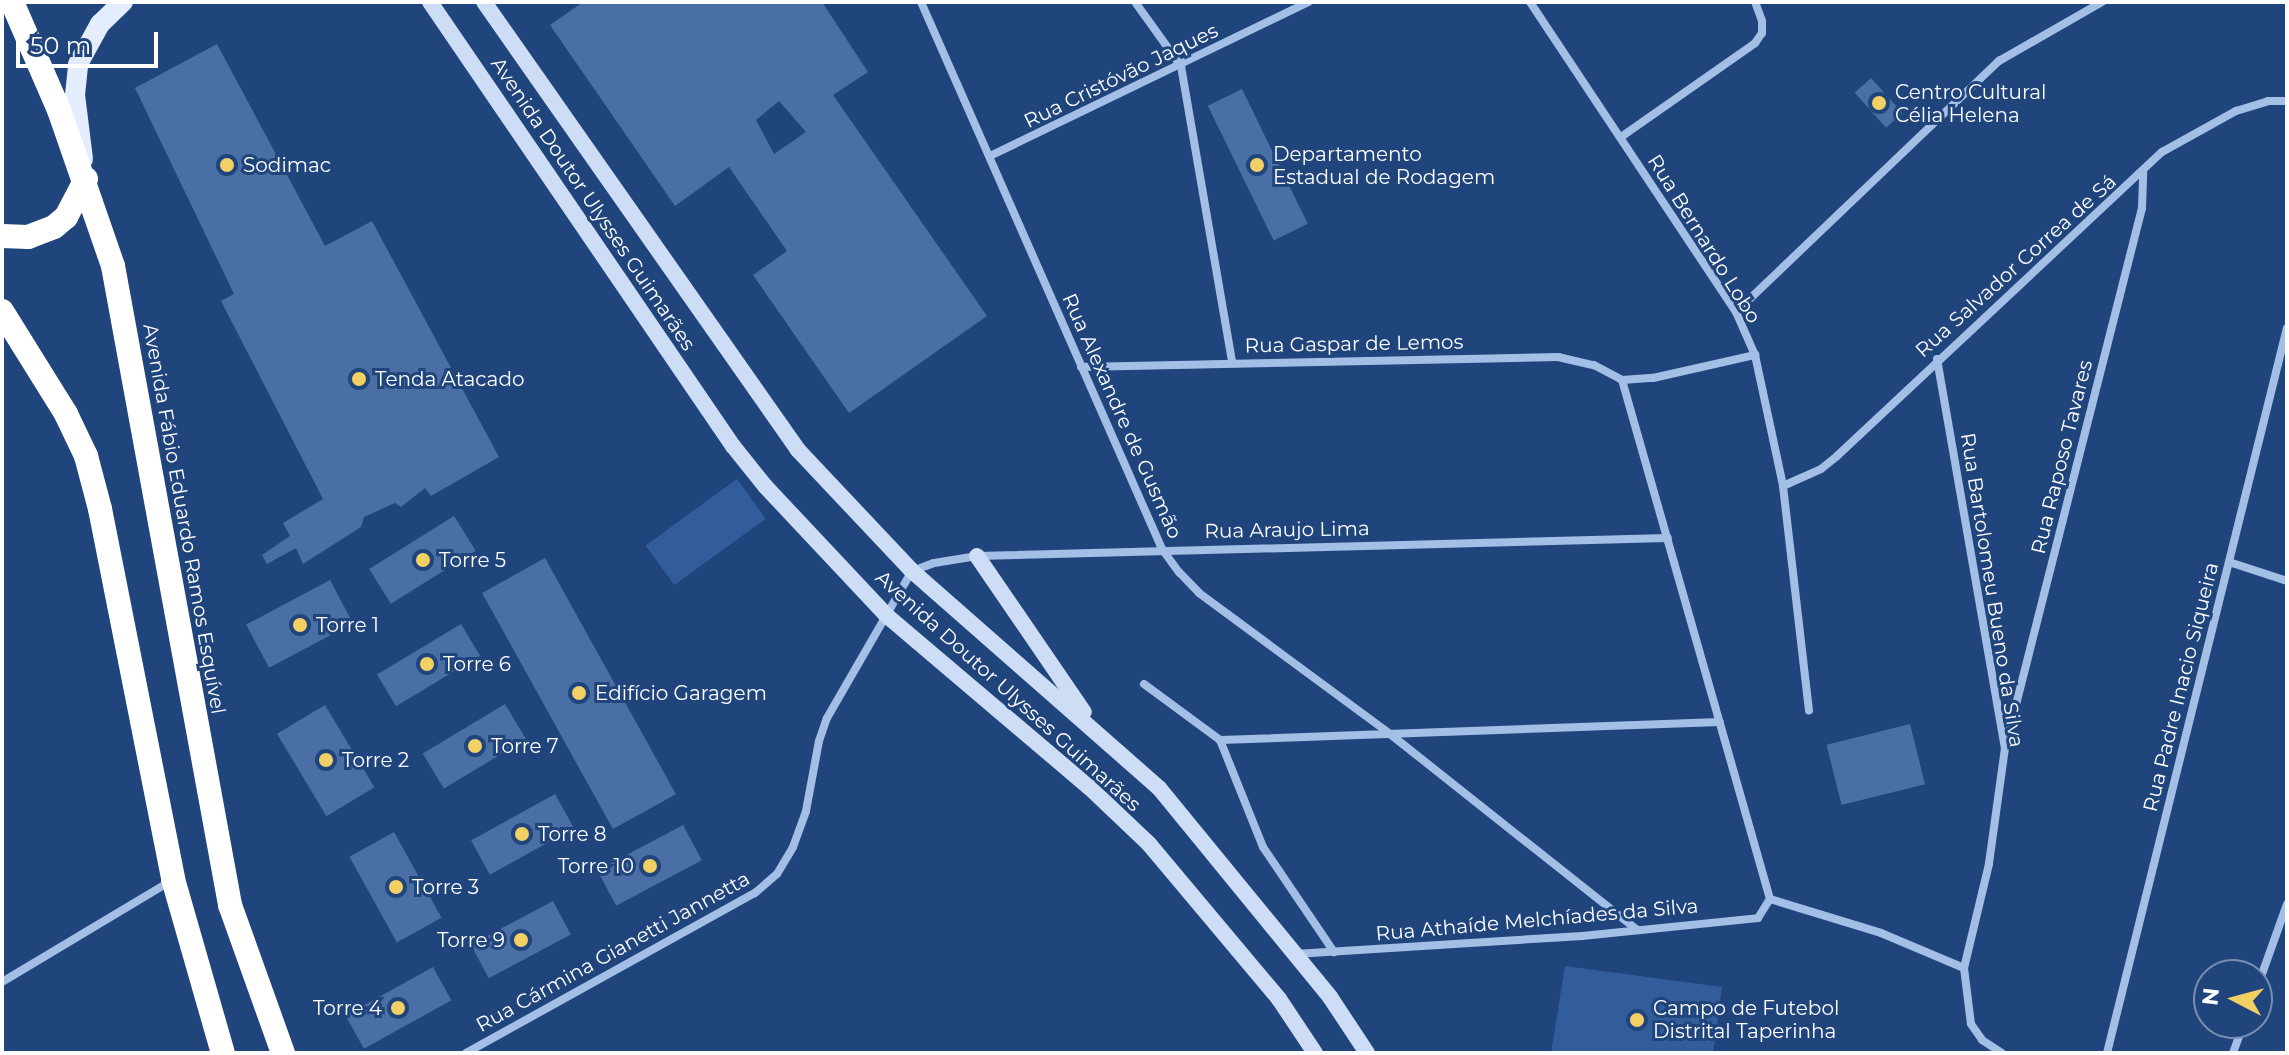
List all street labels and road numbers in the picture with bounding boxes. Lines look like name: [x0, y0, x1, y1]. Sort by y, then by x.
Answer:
street label: Rua Cristóvão Jaques: [1020, 19, 1222, 133]
street label: Avenida Doutor Ulysses Guimarães: [486, 53, 700, 355]
street label: Rua Bernardo Lobo: [1642, 150, 1766, 328]
street label: Rua Salvador Correa de Sá: [1911, 170, 2121, 362]
street label: Rua Alexandre de Gusmão: [1057, 290, 1187, 542]
street label: Avenida Fábio Eduardo Ramos Esquível: [138, 322, 230, 716]
street label: Rua Gaspar de Lemos: [1244, 330, 1464, 358]
street label: Rua Raposo Tavares: [2026, 358, 2098, 556]
street label: Rua Bartolomeu Bueno da Silva: [1955, 431, 2029, 749]
street label: Rua Araujo Lima: [1204, 517, 1370, 543]
street label: Rua Padre Inacio Siqueira: [2138, 560, 2224, 814]
street label: Avenida Doutor Ulysses Guimarães: [870, 565, 1146, 817]
street label: Rua Cármina Gianetti Jannetta: [472, 867, 754, 1037]
street label: Rua Athaíde Melchíades da Silva: [1375, 894, 1699, 946]

